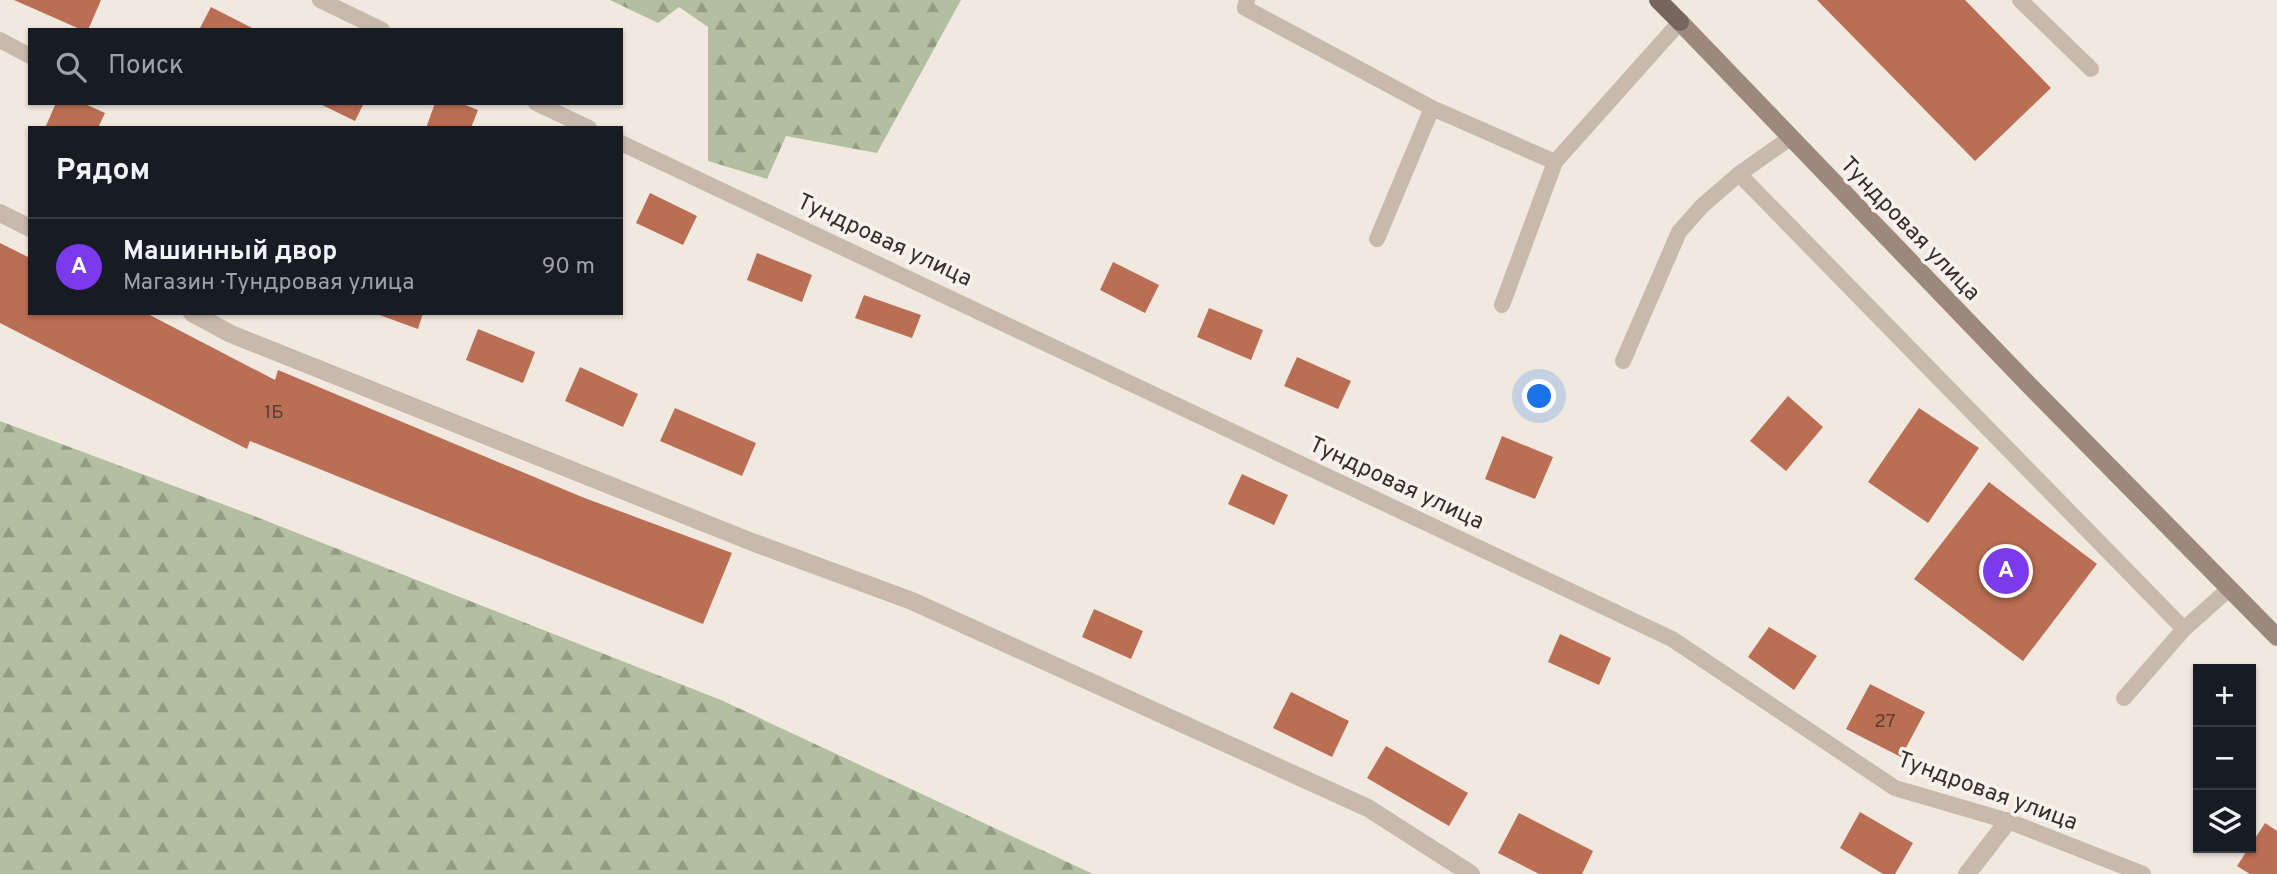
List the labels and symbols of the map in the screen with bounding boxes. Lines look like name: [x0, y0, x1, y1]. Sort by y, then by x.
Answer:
street label: Тундровая улица: [1833, 151, 1986, 308]
street label: Тундровая улица: [792, 188, 976, 295]
your location: [1522, 379, 1556, 413]
house number: 1Б: [264, 401, 284, 425]
street label: Тундровая улица: [1304, 431, 1488, 538]
pin: A: [1983, 545, 2029, 597]
house number: 27: [1874, 710, 1896, 734]
street label: Тундровая улица: [1893, 746, 2081, 838]

